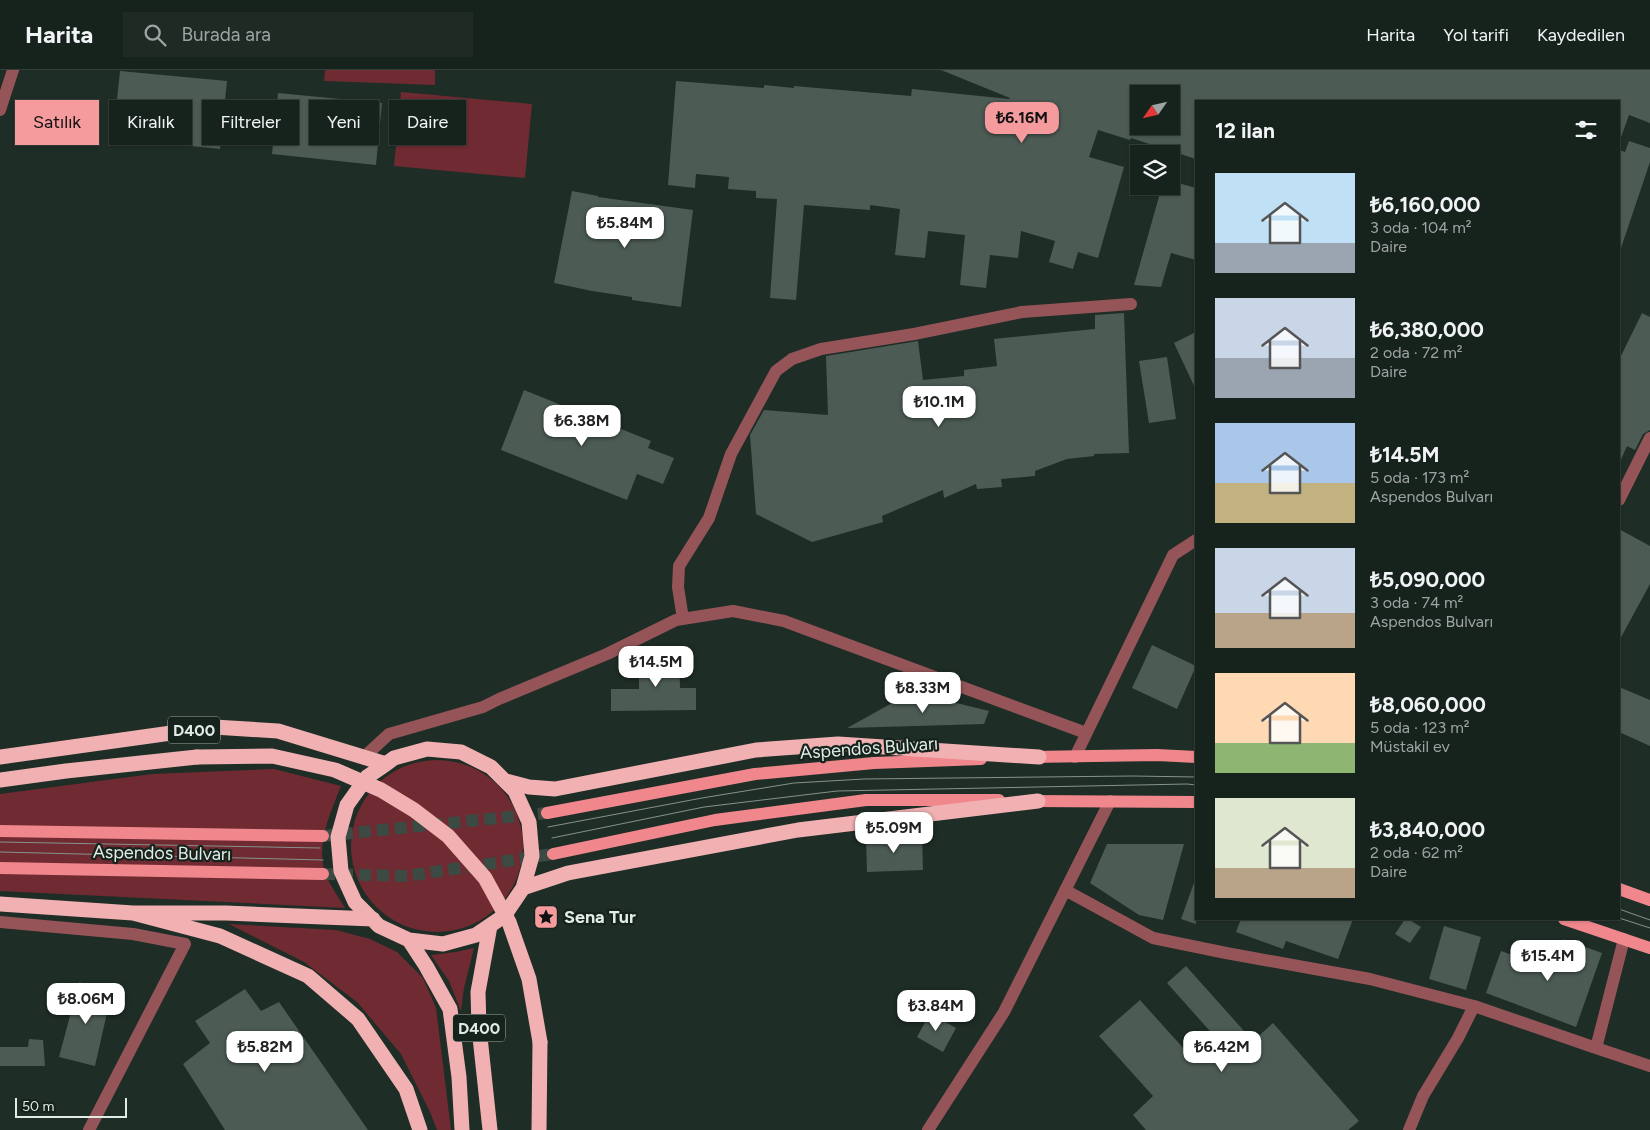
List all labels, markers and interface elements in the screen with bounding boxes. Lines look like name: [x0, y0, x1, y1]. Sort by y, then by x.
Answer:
search box: [123, 12, 473, 57]
text: Harita: [25, 20, 93, 49]
icon: search: [141, 21, 169, 49]
text: Burada ara: [181, 23, 271, 46]
text: Harita: [1366, 24, 1415, 46]
text: Yol tarifi: [1443, 24, 1509, 46]
text: Kaydedilen: [1537, 24, 1625, 46]
north arrow: [1130, 85, 1180, 135]
map controls: [1130, 85, 1180, 195]
chip: Satılık: [15, 100, 99, 145]
chip: Kiralık: [109, 100, 192, 145]
chip: Filtreler: [202, 100, 299, 145]
chip: Yeni: [309, 100, 379, 145]
chip: Daire: [389, 100, 466, 145]
pin: ₺6.16M: [981, 102, 1063, 144]
text: ₺6.16M: [996, 108, 1048, 127]
icon: filters: [1572, 116, 1600, 144]
text: 12 ilan: [1215, 118, 1275, 143]
button: layers: [1130, 145, 1180, 195]
text: ₺6,160,000: [1370, 192, 1480, 217]
icon: home: [1255, 193, 1315, 253]
pin: ₺5.84M: [584, 206, 666, 249]
text: ₺5.84M: [597, 213, 653, 232]
text: 3 oda · 104 m²: [1370, 218, 1472, 237]
text: Daire: [1370, 237, 1407, 256]
text: ₺6,380,000: [1370, 317, 1484, 342]
icon: home: [1255, 318, 1315, 378]
text: 2 oda · 72 m²: [1370, 343, 1463, 362]
text: Daire: [1370, 362, 1407, 381]
pin: ₺10.1M: [898, 386, 980, 428]
text: ₺10.1M: [914, 392, 964, 411]
pin: ₺6.38M: [541, 404, 623, 447]
text: ₺6.38M: [555, 411, 609, 430]
text: ₺14.5M: [1370, 442, 1440, 467]
icon: home: [1255, 443, 1315, 503]
text: 5 oda · 173 m²: [1370, 468, 1469, 487]
text: Aspendos Bulvarı: [1370, 487, 1493, 506]
text: ₺5,090,000: [1370, 567, 1485, 592]
icon: home: [1255, 568, 1315, 628]
text: 3 oda · 74 m²: [1370, 593, 1463, 612]
text: Aspendos Bulvarı: [1370, 612, 1493, 631]
pin: ₺14.5M: [615, 646, 697, 688]
text: ₺14.5M: [629, 652, 683, 671]
pin: ₺8.33M: [882, 672, 964, 714]
text: ₺8.33M: [896, 678, 950, 697]
text: ₺8,060,000: [1370, 692, 1486, 717]
icon: home: [1255, 693, 1315, 753]
road number: D400: [168, 716, 220, 744]
text: 5 oda · 123 m²: [1370, 718, 1470, 737]
street label: Aspendos Bulvarı: [799, 732, 939, 764]
text: Müstakil ev: [1370, 737, 1450, 756]
pin: ₺5.09M: [853, 812, 935, 854]
text: ₺3,840,000: [1370, 817, 1485, 842]
text: ₺5.09M: [866, 818, 922, 837]
icon: home: [1255, 818, 1315, 878]
street label: Aspendos Bulvarı: [93, 841, 231, 865]
text: 2 oda · 62 m²: [1370, 843, 1463, 862]
text: Daire: [1370, 862, 1407, 881]
place icon: Sena Tur: [533, 904, 559, 930]
place label: Sena Tur: [564, 906, 636, 928]
pin: ₺15.4M: [1507, 940, 1589, 982]
text: ₺15.4M: [1521, 946, 1575, 965]
pin: ₺8.06M: [45, 982, 127, 1025]
text: ₺8.06M: [58, 989, 114, 1008]
pin: ₺3.84M: [895, 990, 977, 1032]
text: ₺3.84M: [908, 996, 964, 1015]
road number: D400: [453, 1014, 505, 1041]
pin: ₺5.82M: [224, 1030, 306, 1073]
pin: ₺6.42M: [1181, 1030, 1263, 1073]
text: ₺5.82M: [237, 1037, 293, 1056]
text: ₺6.42M: [1194, 1037, 1250, 1056]
scale bar: [15, 1095, 128, 1118]
text: 50 m: [22, 1098, 54, 1115]

